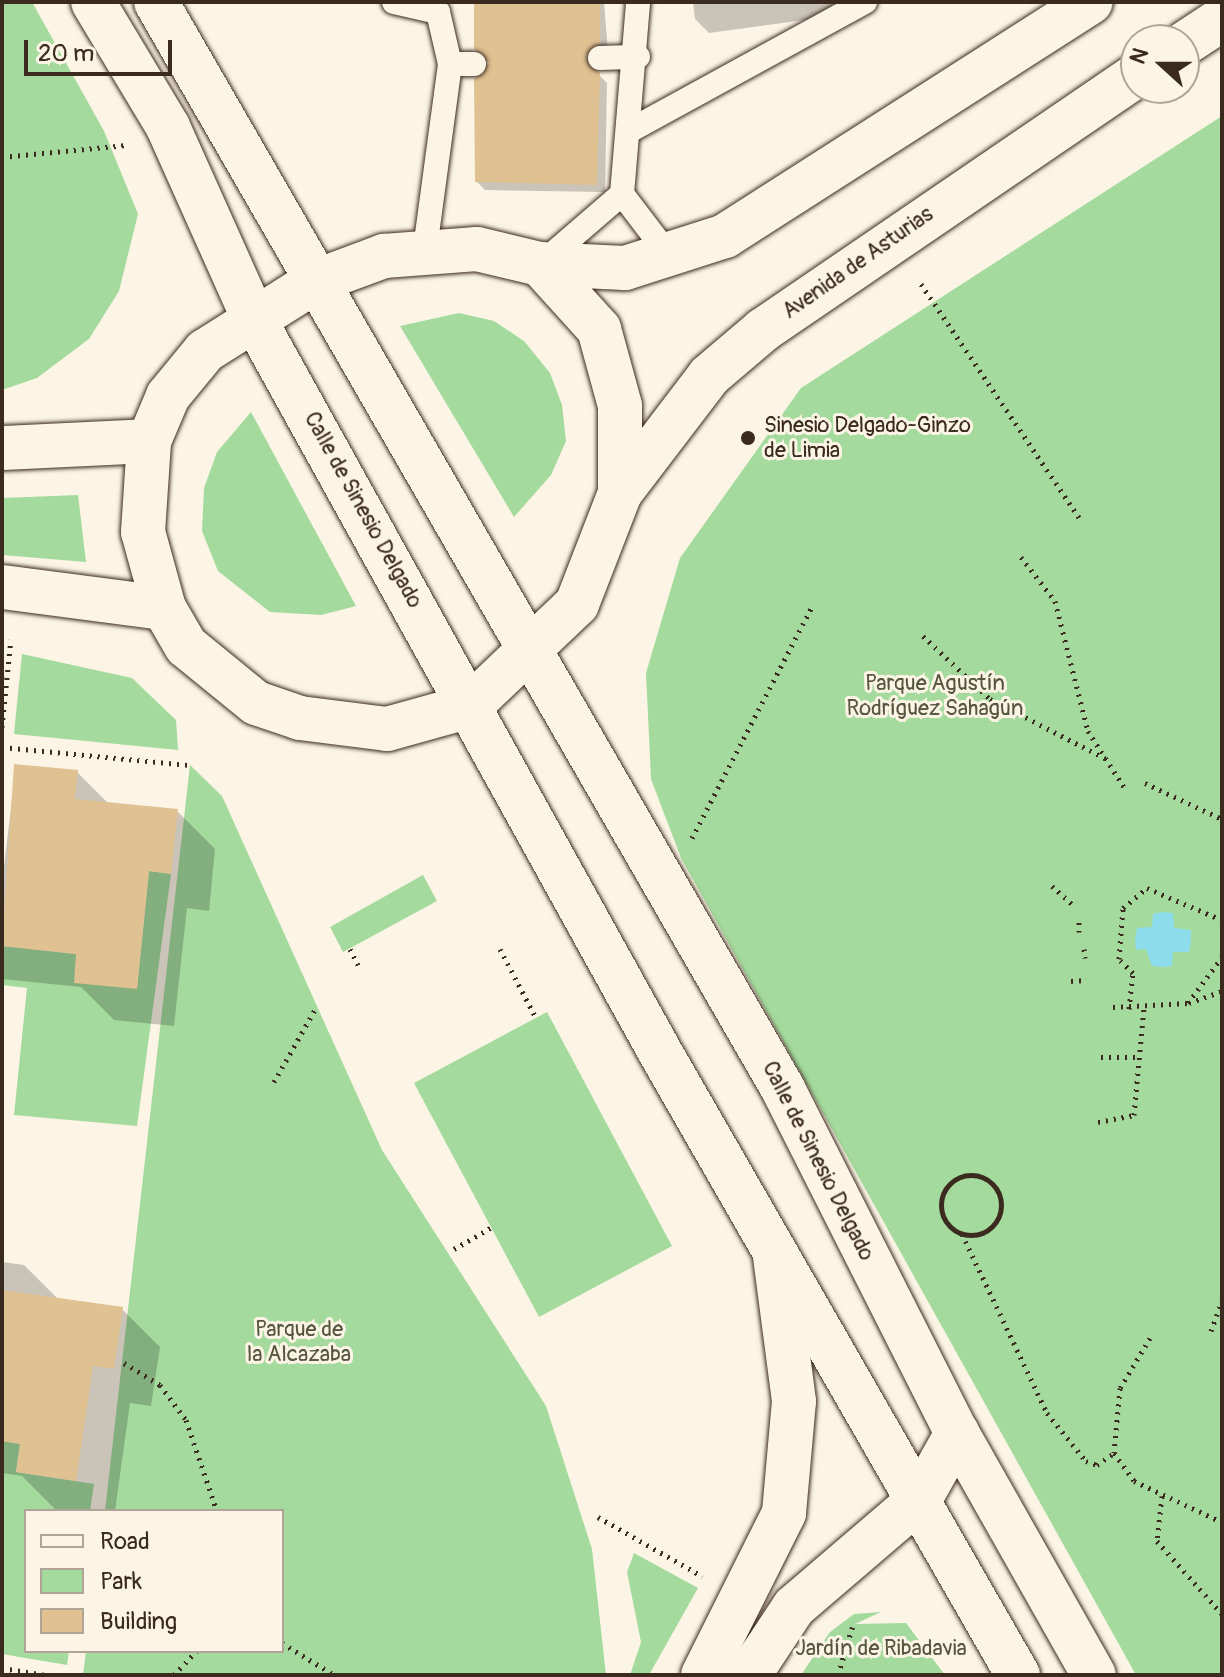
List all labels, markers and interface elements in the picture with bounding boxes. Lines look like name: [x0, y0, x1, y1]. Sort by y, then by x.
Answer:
scale bar: [28, 24, 176, 74]
north arrow: [1120, 24, 1200, 104]
text: 20 m: [38, 39, 94, 68]
text: N: [1124, 44, 1155, 68]
street label: Avenida de Asturias: [778, 201, 938, 325]
street label: Calle de Sinesio Delgado: [298, 407, 428, 613]
place label: Sinesio Delgado-Ginzo de Limia: [764, 412, 971, 464]
marker: Sinesio Delgado-Ginzo de Limia: [739, 429, 757, 447]
park label: Parque Agustín Rodríguez Sahagún: [846, 670, 1024, 722]
street label: Calle de Sinesio Delgado: [756, 1057, 880, 1265]
park label: Parque de la Alcazaba: [247, 1316, 351, 1368]
legend: [24, 1509, 284, 1653]
text: Road: [100, 1527, 150, 1556]
text: Park: [100, 1567, 142, 1596]
text: Building: [100, 1607, 177, 1636]
park label: Jardín de Ribadavia: [795, 1636, 967, 1662]

